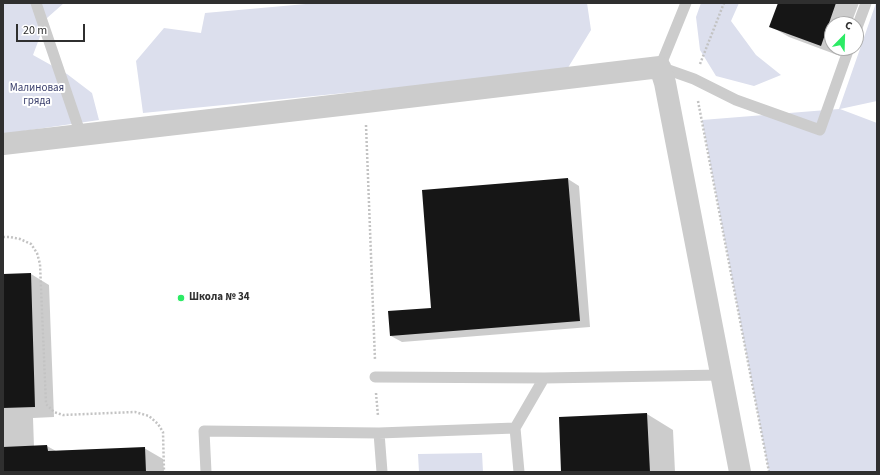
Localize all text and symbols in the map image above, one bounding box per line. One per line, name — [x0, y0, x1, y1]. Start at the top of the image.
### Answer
scale bar — [18, 16, 87, 42]
north arrow — [824, 16, 864, 56]
text: С — [843, 17, 854, 34]
text: 20 m — [23, 22, 47, 39]
park label: Малиновая гряда — [10, 82, 64, 108]
place label: Школа № 34 — [189, 291, 250, 305]
marker: Школа № 34 — [176, 293, 186, 303]

